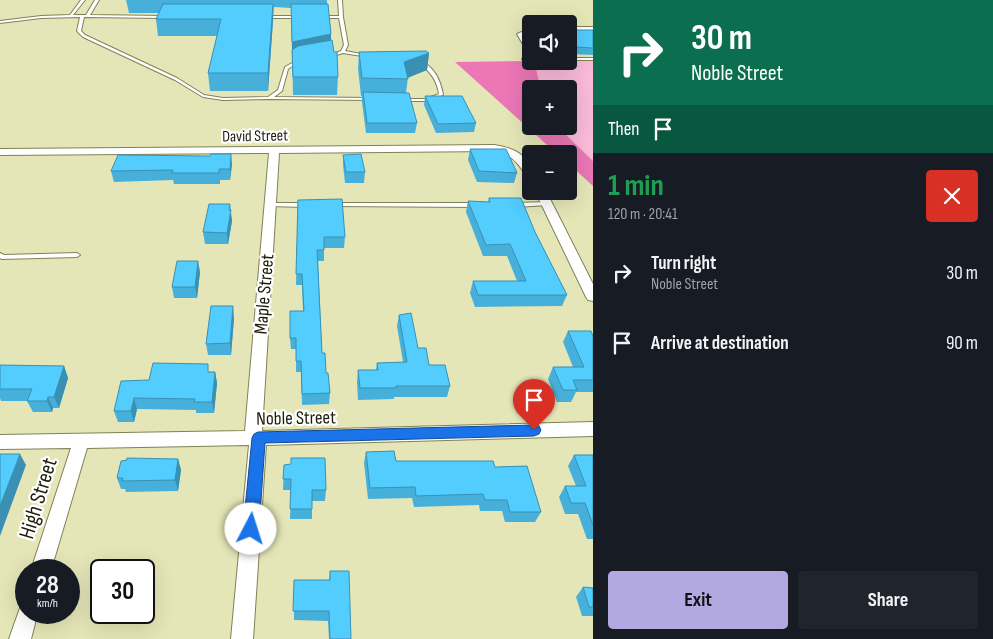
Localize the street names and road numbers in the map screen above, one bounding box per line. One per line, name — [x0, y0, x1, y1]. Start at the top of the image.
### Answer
street label: David Street — [222, 126, 288, 147]
street label: Maple Street — [250, 253, 279, 335]
street label: Noble Street — [256, 406, 336, 431]
street label: High Street — [13, 454, 64, 542]

